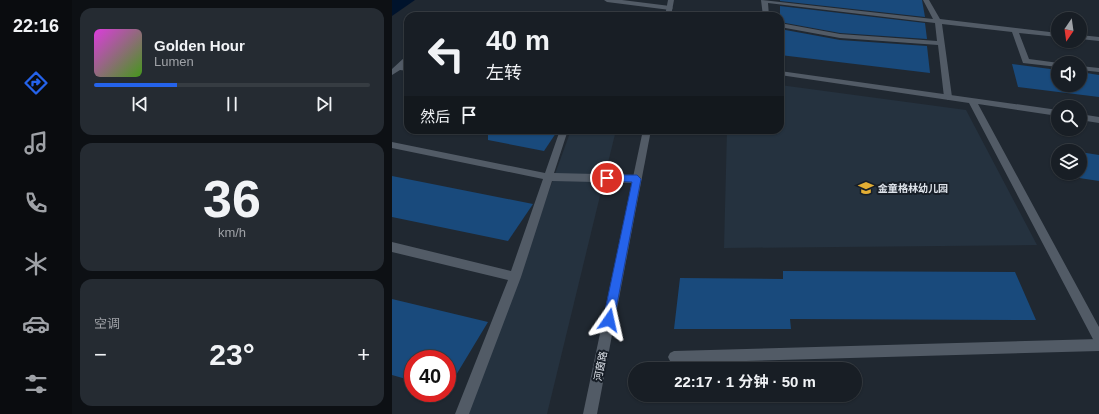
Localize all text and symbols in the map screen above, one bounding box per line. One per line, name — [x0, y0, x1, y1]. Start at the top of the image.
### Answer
north arrow — [1051, 12, 1087, 48]
map controls — [1051, 12, 1087, 180]
text: 22:16 — [13, 16, 59, 36]
text: 40 m — [486, 25, 550, 56]
icon: left — [420, 28, 472, 80]
text: Golden Hour — [154, 37, 245, 54]
text: Lumen — [154, 54, 194, 69]
button: sound — [1051, 56, 1087, 92]
text: 左转 — [486, 63, 522, 83]
icon: directions — [22, 69, 50, 97]
icon: previous — [129, 93, 151, 115]
icon: pause — [221, 93, 243, 115]
icon: next — [313, 93, 335, 115]
button: search — [1051, 100, 1087, 136]
icon: arrive — [458, 104, 480, 126]
text: 然后 — [420, 108, 450, 125]
icon: music — [22, 129, 50, 157]
button: layers — [1051, 144, 1087, 180]
pin — [590, 161, 624, 195]
icon: arrive — [596, 167, 618, 189]
text: 36 — [203, 170, 261, 228]
school or university icon: 金童格林幼儿园 — [857, 179, 875, 197]
place label: 金童格林幼儿园 — [877, 182, 948, 194]
icon: phone — [22, 189, 50, 217]
text: km/h — [218, 225, 246, 240]
icon: climate — [22, 250, 50, 278]
position arrow — [588, 299, 630, 341]
icon: car — [22, 310, 50, 338]
text: 空调 — [94, 316, 120, 331]
text: 23° — [209, 338, 255, 371]
text: − — [94, 342, 107, 367]
text: + — [357, 342, 370, 367]
speed limit sign: 40 — [404, 350, 456, 402]
street label: 河茵路 — [592, 350, 609, 382]
icon: filters — [22, 370, 50, 398]
text: 22:17 · 1 分钟 · 50 m — [674, 373, 816, 390]

